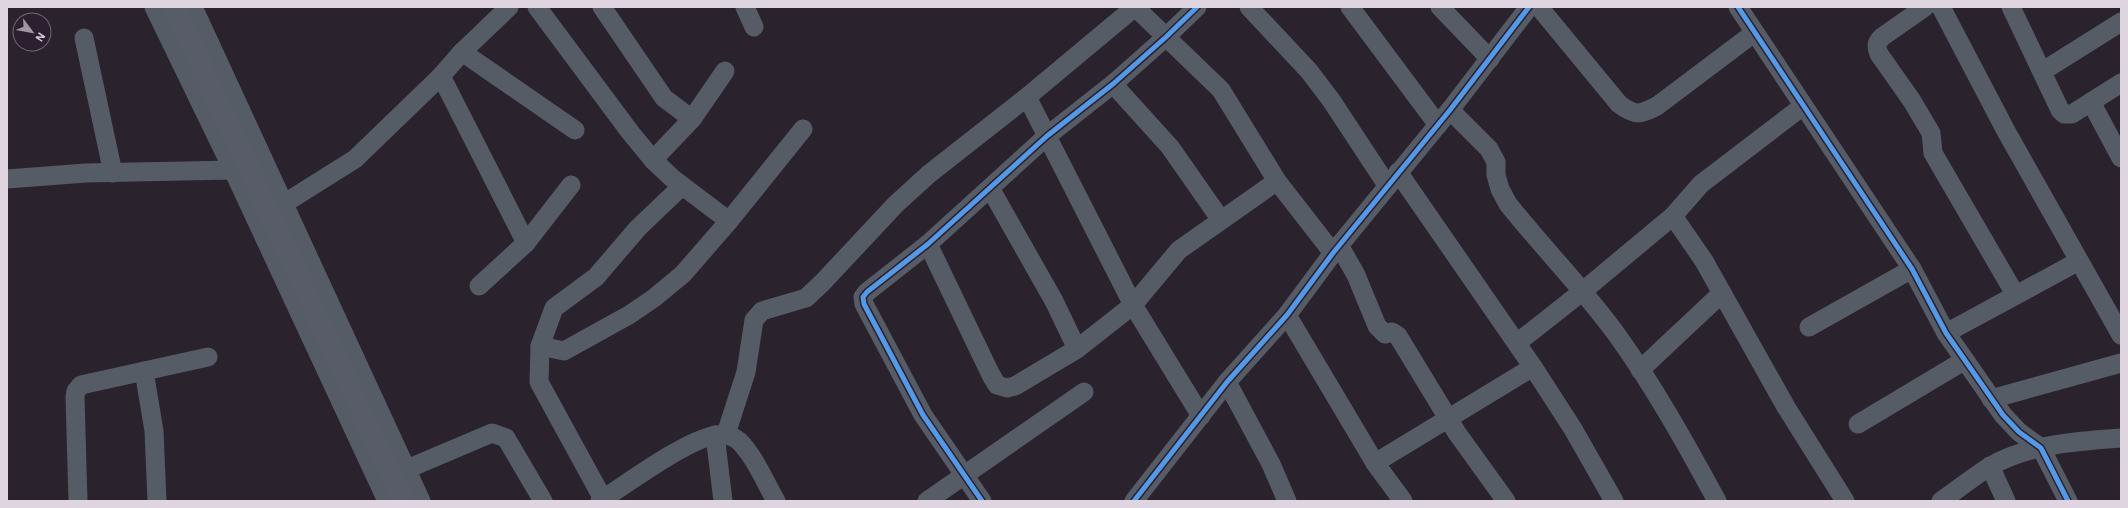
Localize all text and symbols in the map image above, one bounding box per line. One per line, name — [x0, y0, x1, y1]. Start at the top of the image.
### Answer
north arrow — [12, 12, 52, 52]
text: N — [33, 31, 48, 44]

